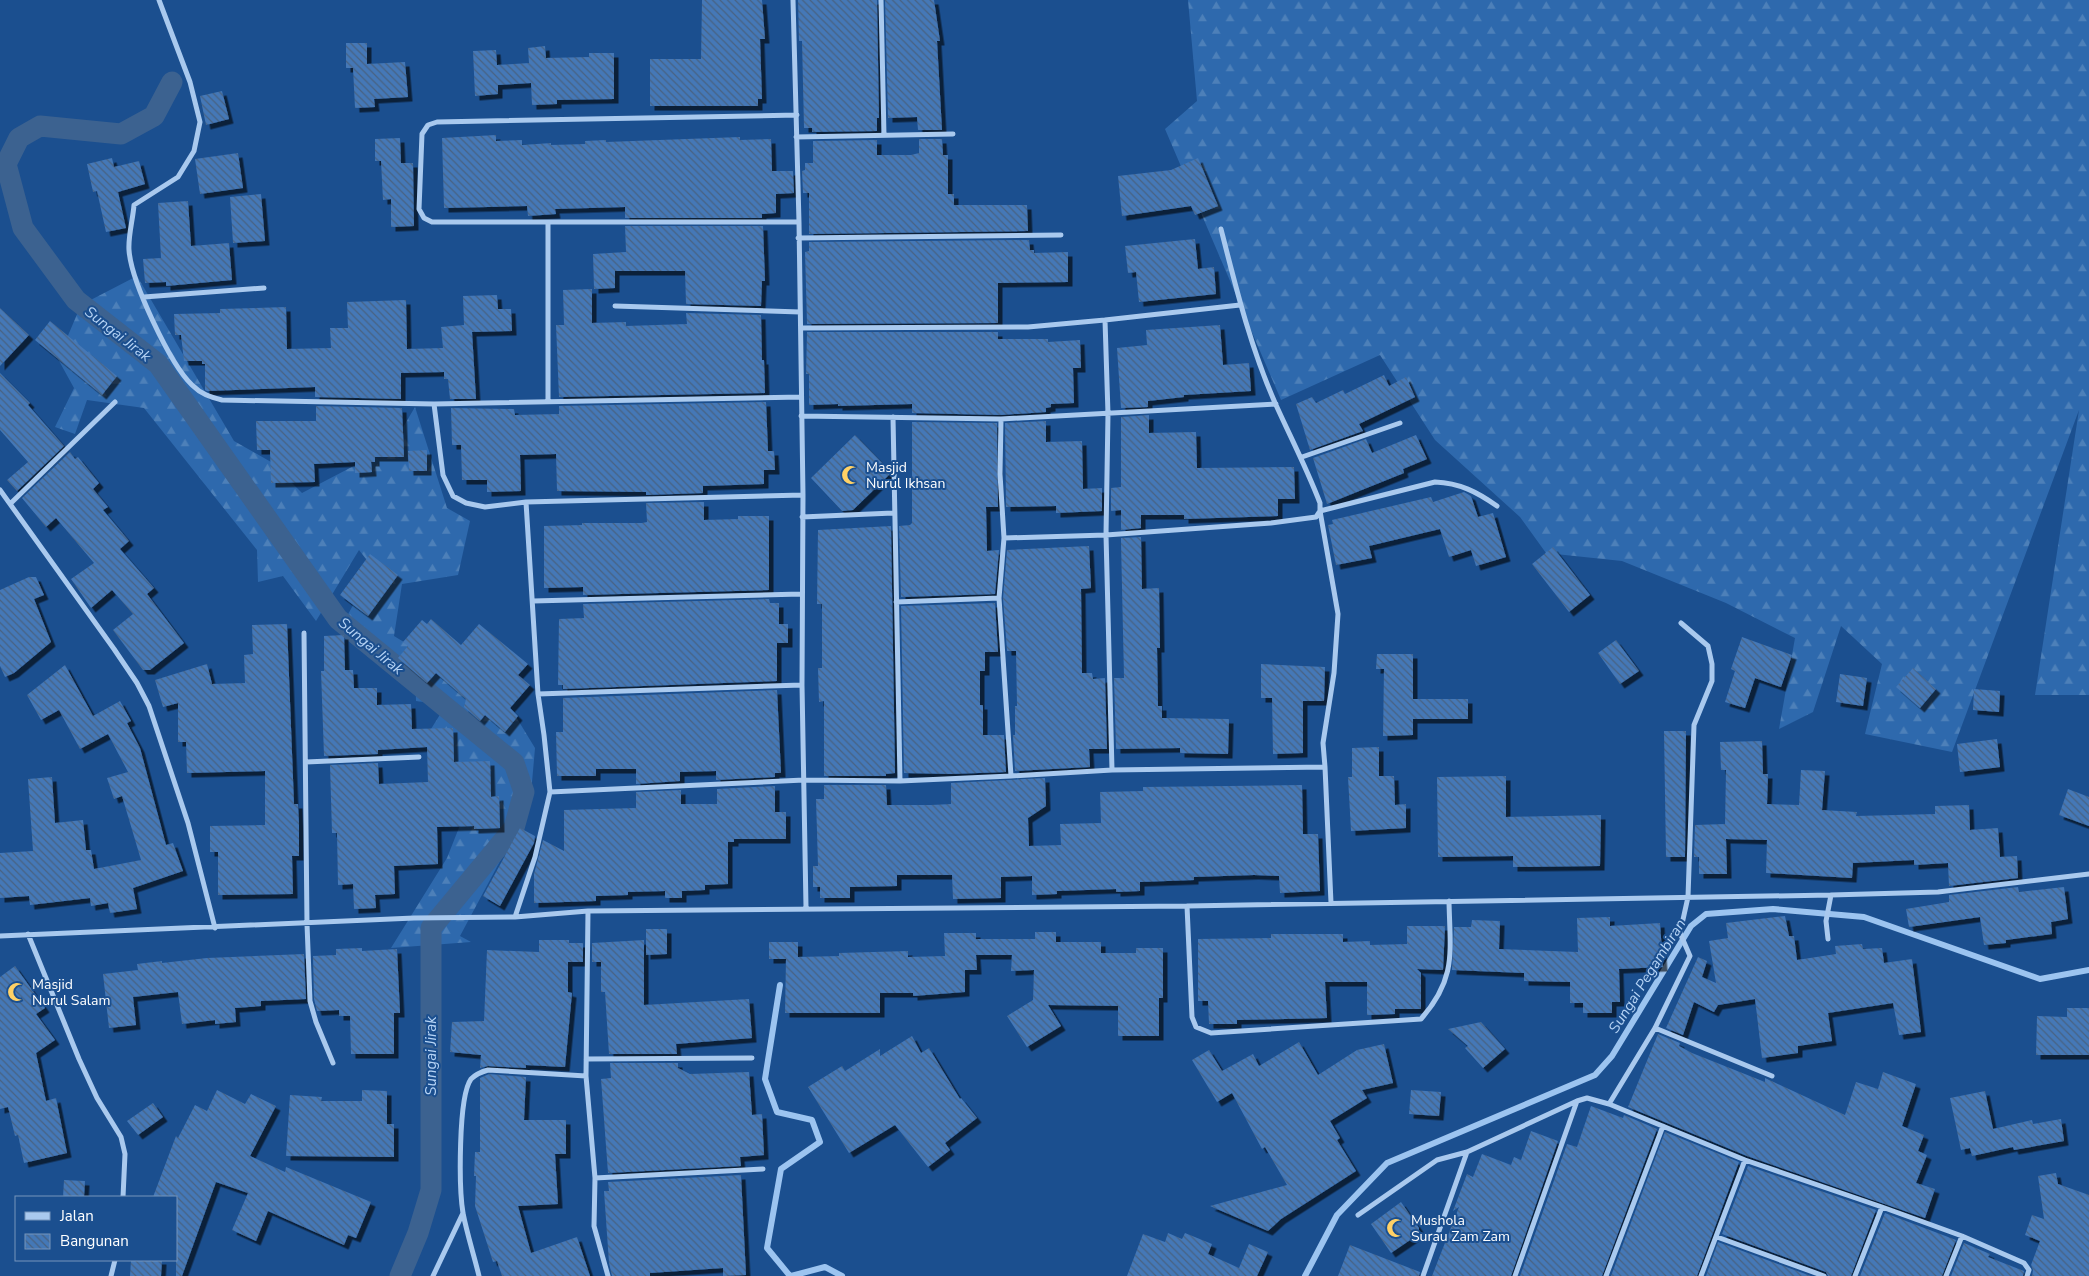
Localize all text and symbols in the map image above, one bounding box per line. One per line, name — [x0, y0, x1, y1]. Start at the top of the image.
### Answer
water label: Sungai Jirak — [81, 302, 156, 367]
place label: Masjid Nurul Ikhsan — [866, 458, 945, 493]
mosque icon: Masjid Nurul Ikhsan — [840, 464, 862, 486]
water label: Sungai Jirak — [334, 613, 408, 679]
water label: Sungai Pegambiran — [1604, 915, 1690, 1037]
place label: Masjid Nurul Salam — [32, 975, 110, 1010]
mosque icon: Masjid Nurul Salam — [6, 981, 28, 1003]
water label: Sungai Jirak — [421, 1016, 441, 1096]
legend — [15, 1196, 178, 1261]
text: Jalan — [59, 1206, 94, 1226]
place label: Mushola Surau Zam Zam — [1411, 1211, 1510, 1246]
mosque icon: Mushola Surau Zam Zam — [1385, 1217, 1407, 1239]
text: Bangunan — [60, 1231, 129, 1251]

